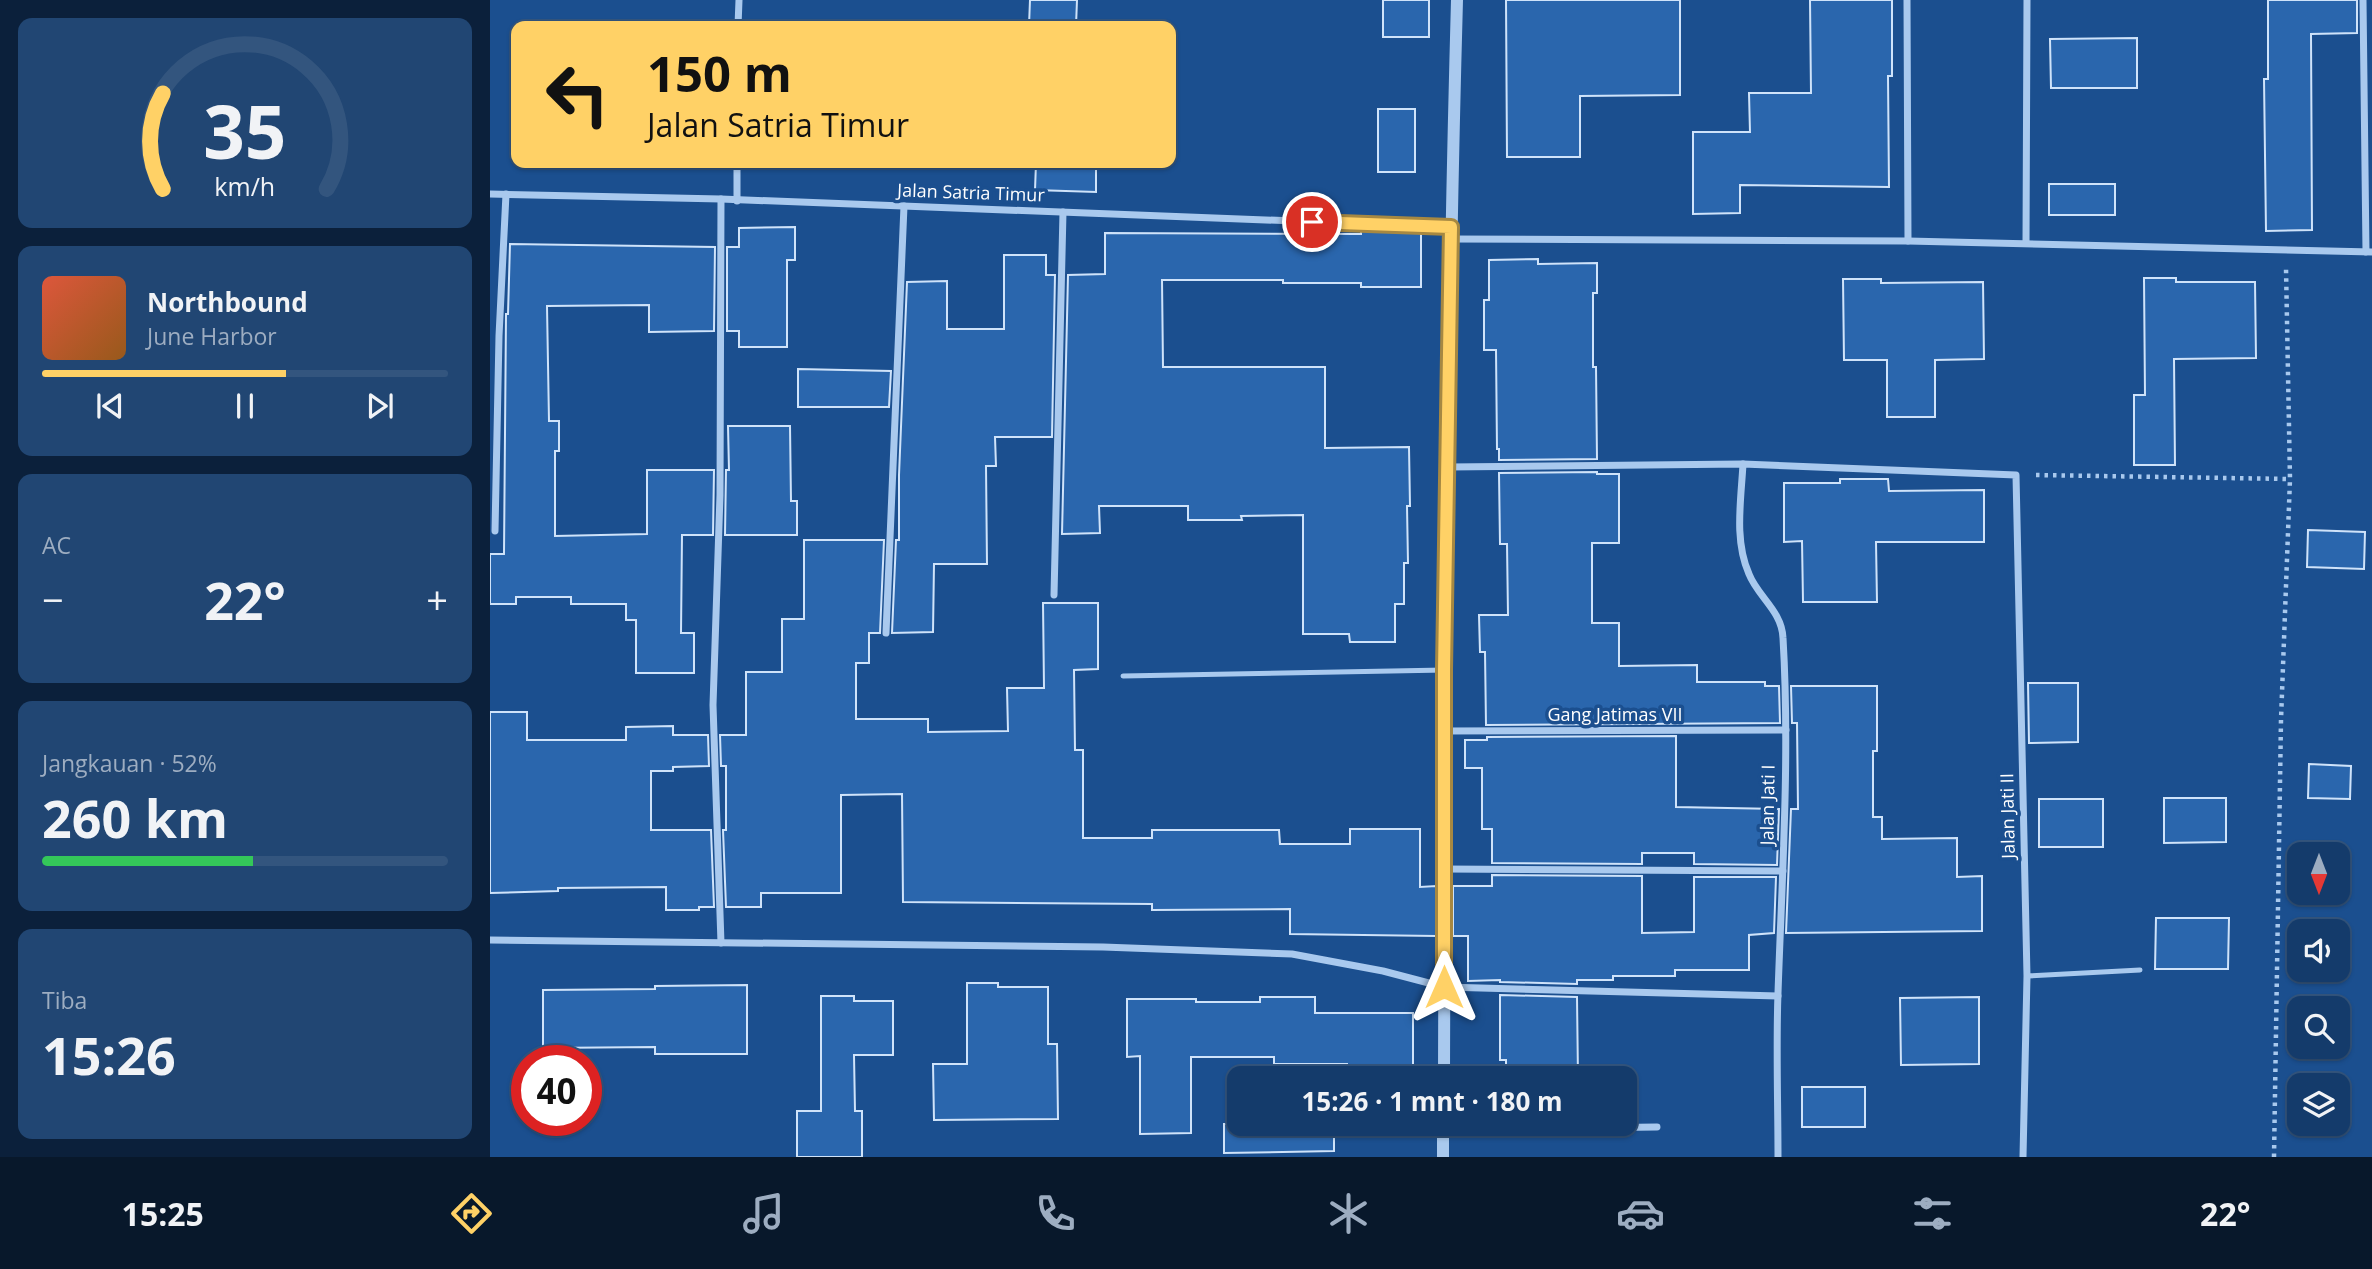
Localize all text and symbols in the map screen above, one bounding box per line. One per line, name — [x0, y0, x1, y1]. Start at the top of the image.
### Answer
text: 150 m — [647, 40, 792, 106]
icon: left — [532, 49, 623, 140]
text: 35 — [203, 81, 287, 180]
text: Jalan Satria Timur — [647, 103, 909, 146]
text: km/h — [215, 169, 275, 203]
street label: Jalan Satria Timur — [895, 177, 1046, 207]
pin — [1282, 192, 1342, 252]
icon: arrive — [1293, 203, 1331, 241]
text: Northbound — [147, 284, 308, 320]
text: June Harbor — [147, 320, 277, 352]
icon: previous — [91, 387, 129, 425]
icon: pause — [226, 387, 264, 425]
icon: next — [361, 387, 399, 425]
text: AC — [42, 529, 71, 561]
text: 22° — [204, 564, 286, 635]
text: − — [42, 573, 64, 625]
text: + — [426, 573, 448, 625]
street label: Gang Jatimas VII — [1547, 702, 1683, 726]
text: Jangkauan · 52% — [42, 747, 217, 779]
street label: Jalan Jati I — [1754, 764, 1780, 847]
street label: Jalan Jati II — [1994, 773, 2020, 861]
text: 260 km — [42, 782, 228, 853]
north arrow — [2287, 842, 2350, 905]
map controls — [2287, 842, 2350, 1136]
button: sound — [2287, 919, 2350, 982]
position arrow — [1407, 950, 1481, 1024]
text: Tiba — [42, 984, 87, 1016]
button: search — [2287, 996, 2350, 1059]
text: 15:26 — [42, 1019, 176, 1090]
speed limit sign: 40 — [511, 1045, 602, 1136]
button: layers — [2287, 1073, 2350, 1136]
text: 15:26 · 1 mnt · 180 m — [1301, 1083, 1563, 1119]
icon: directions — [447, 1189, 496, 1238]
icon: music — [739, 1189, 788, 1238]
icon: phone — [1031, 1189, 1080, 1238]
icon: climate — [1324, 1189, 1373, 1238]
icon: car — [1616, 1189, 1665, 1238]
icon: filters — [1908, 1189, 1957, 1238]
text: 15:25 — [122, 1192, 204, 1235]
text: 22° — [2200, 1192, 2250, 1235]

